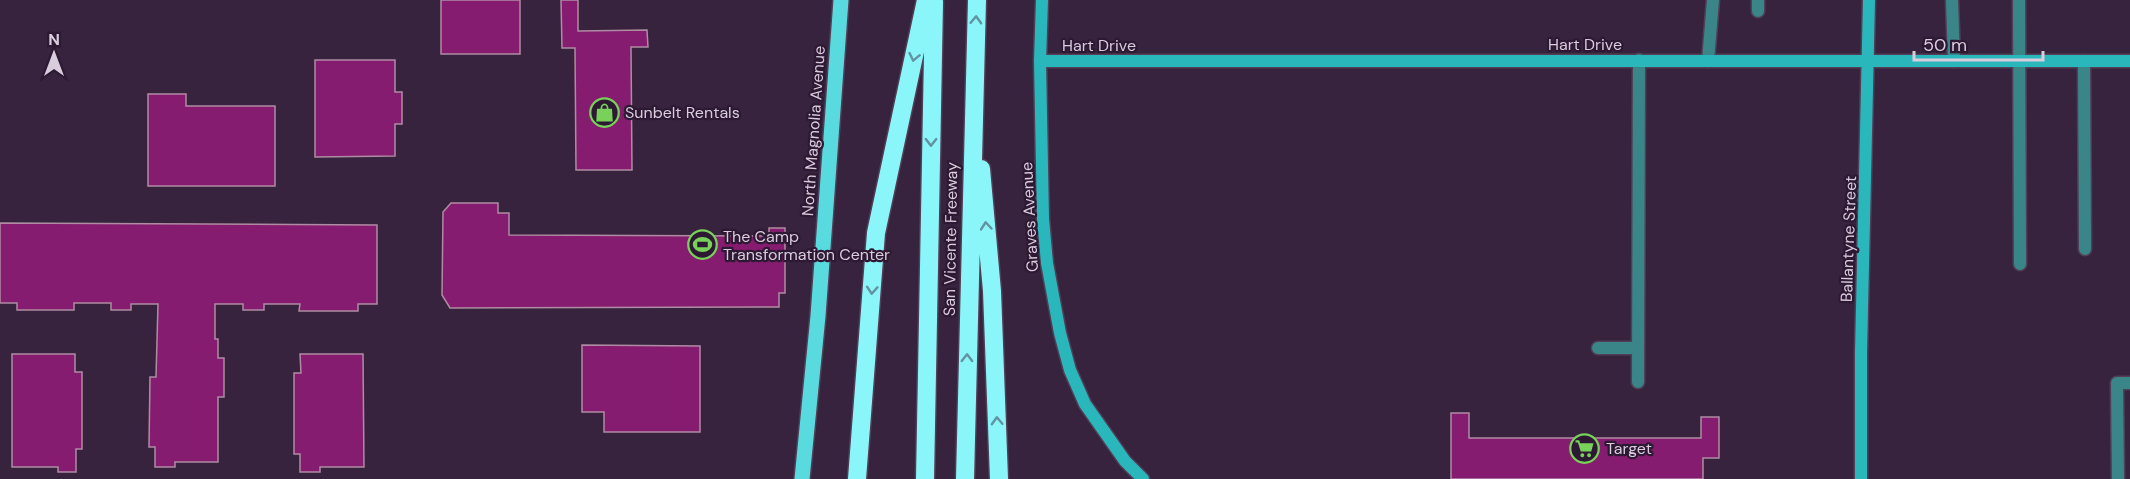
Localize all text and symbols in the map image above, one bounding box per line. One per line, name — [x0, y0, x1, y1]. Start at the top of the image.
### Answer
one-way arrow — [969, 15, 982, 24]
north arrow — [24, 24, 84, 84]
scale bar — [1914, 24, 2043, 62]
text: N — [48, 29, 60, 50]
text: 50 m — [1923, 33, 1967, 57]
street label: Hart Drive — [1548, 34, 1622, 55]
street label: Hart Drive — [1062, 35, 1136, 56]
street label: North Magnolia Avenue — [797, 45, 830, 217]
one-way arrow — [908, 52, 921, 62]
shop icon: Sunbelt Rentals — [588, 96, 620, 128]
place label: Sunbelt Rentals — [625, 102, 740, 123]
one-way arrow — [925, 138, 938, 147]
street label: Graves Avenue — [1016, 161, 1043, 273]
street label: San Vicente Freeway — [939, 162, 962, 316]
street label: Ballantyne Street — [1836, 175, 1861, 303]
one-way arrow — [980, 221, 993, 230]
place label: The Camp Transformation Center — [723, 226, 890, 265]
sports icon: The Camp Transformation Center — [686, 229, 718, 261]
one-way arrow — [866, 285, 879, 295]
one-way arrow — [961, 353, 974, 362]
one-way arrow — [990, 416, 1003, 425]
supermarket icon: Target — [1569, 432, 1601, 464]
place label: Target — [1606, 438, 1652, 459]

